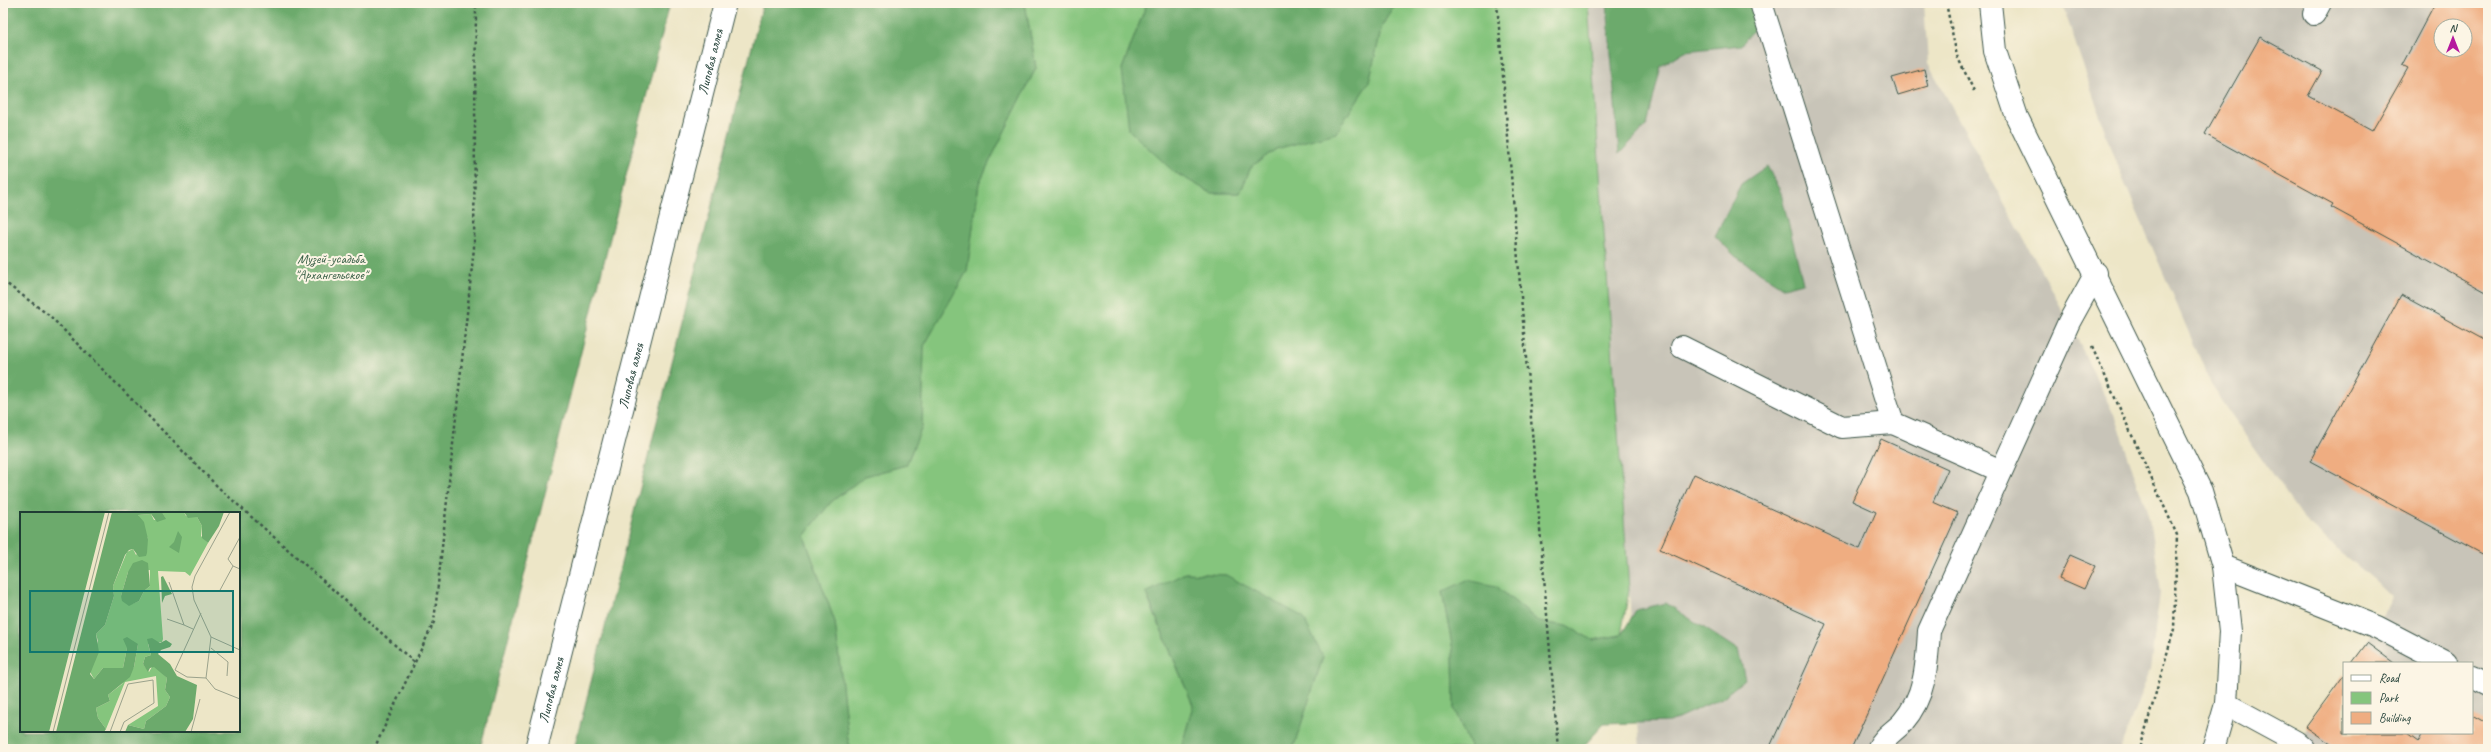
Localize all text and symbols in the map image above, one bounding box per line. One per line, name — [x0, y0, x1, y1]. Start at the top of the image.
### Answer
north arrow — [2433, 18, 2473, 58]
text: N — [2450, 21, 2459, 35]
street label: Липовая аллея — [694, 26, 727, 96]
park label: Музей-усадьба "Архангельское" — [295, 250, 370, 283]
street label: Липовая аллея — [615, 340, 648, 411]
inset map — [20, 512, 240, 732]
street label: Липовая аллея — [535, 654, 568, 725]
legend — [2343, 662, 2473, 734]
text: Road — [2379, 670, 2401, 686]
text: Park — [2379, 690, 2400, 706]
text: Building — [2379, 710, 2411, 726]

